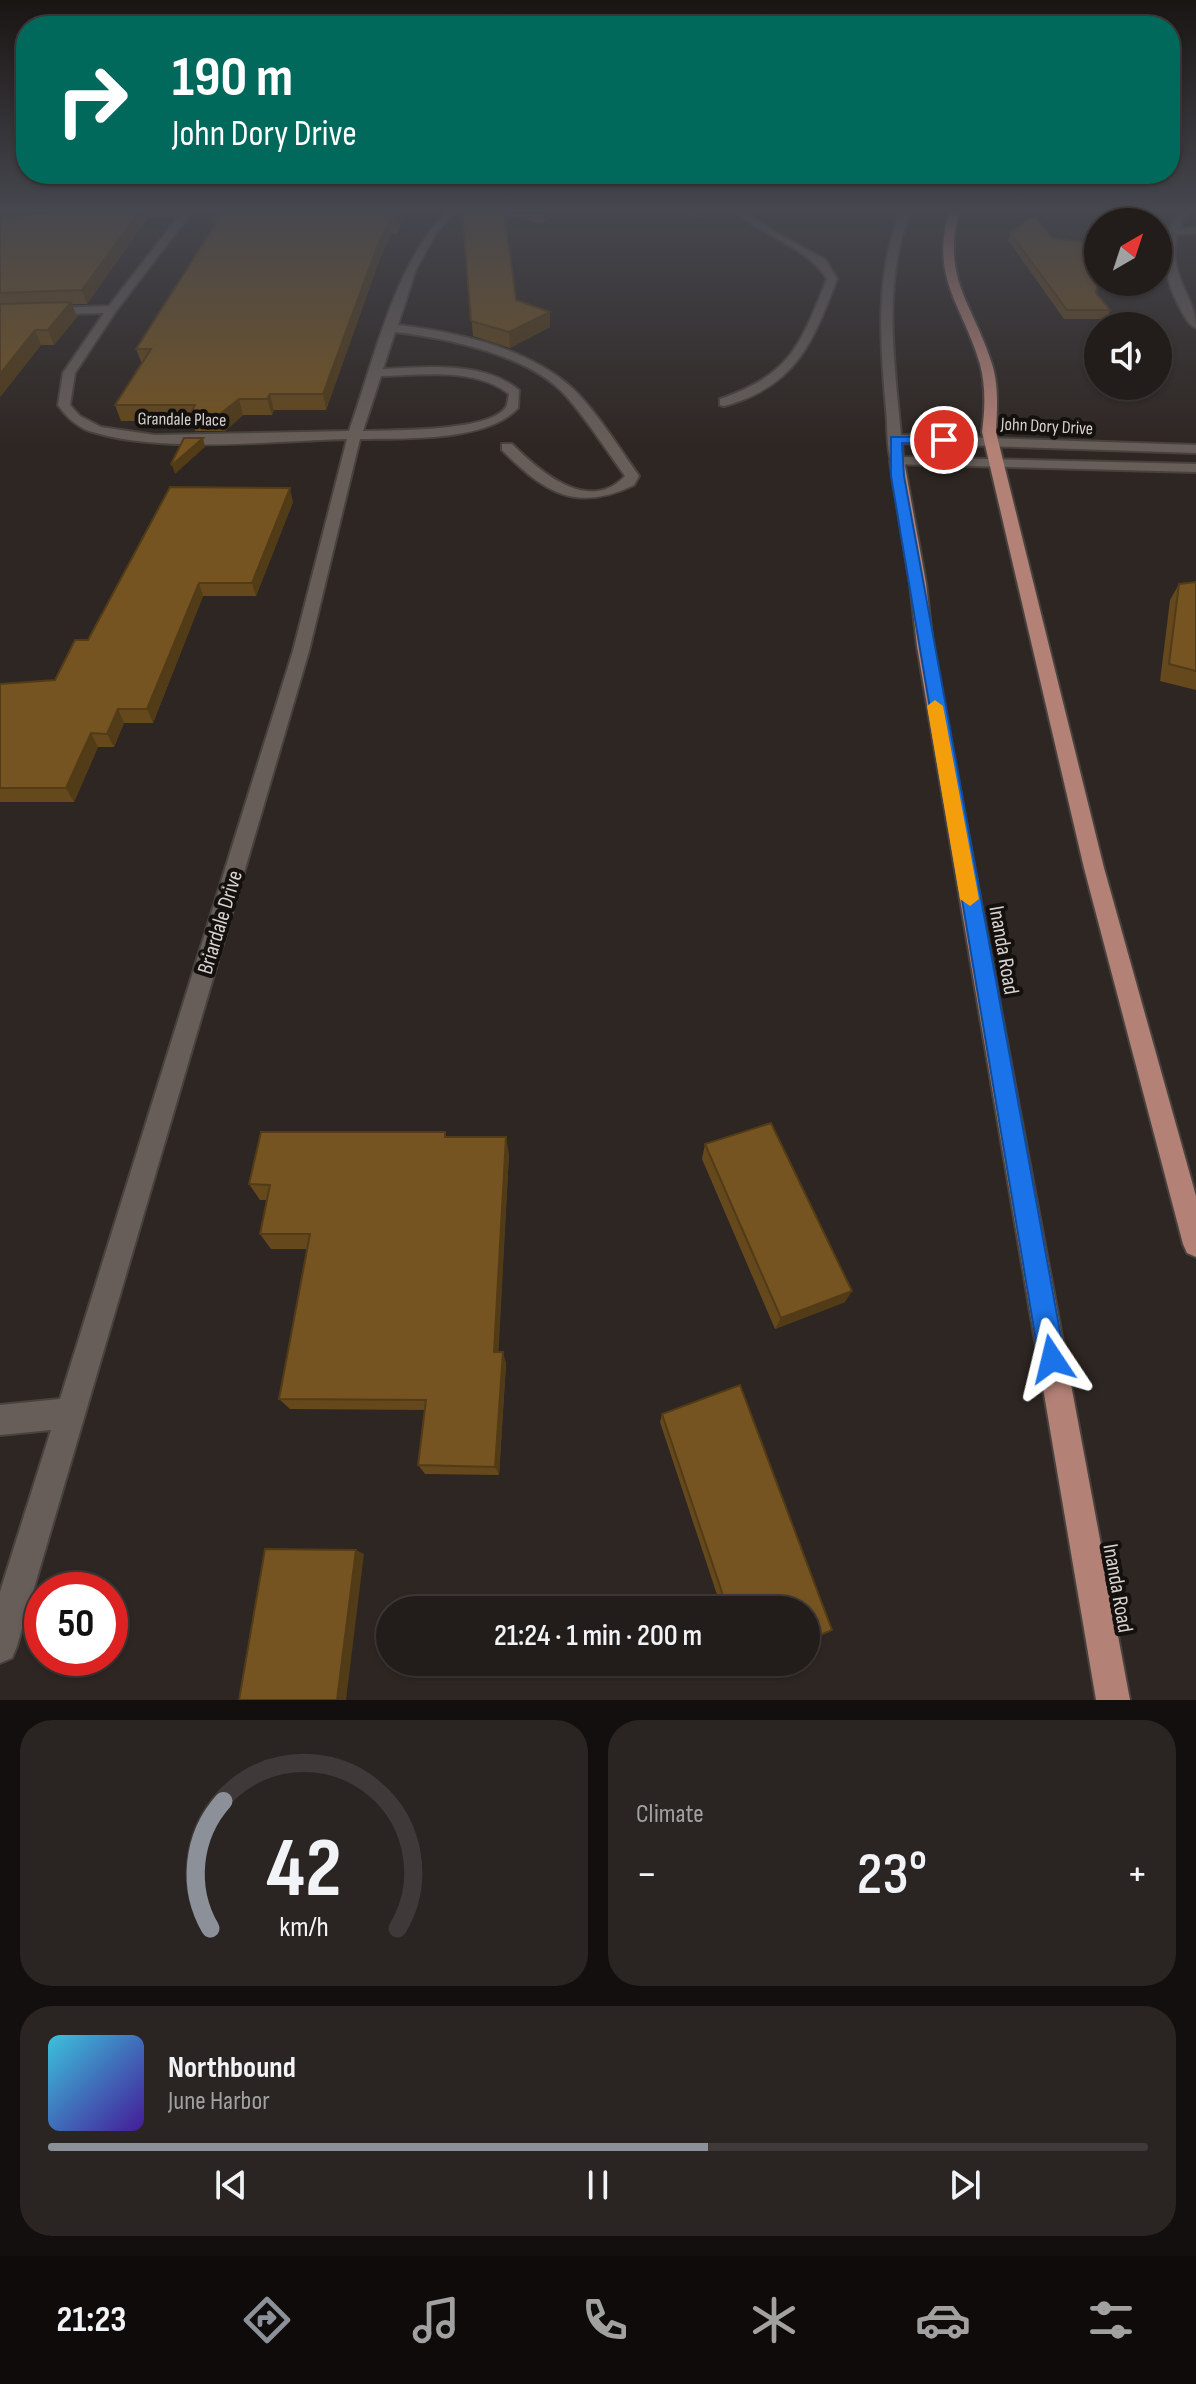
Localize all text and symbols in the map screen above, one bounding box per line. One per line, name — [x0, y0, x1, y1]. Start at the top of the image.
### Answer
text: 190 m — [172, 45, 293, 112]
icon: right — [40, 48, 144, 152]
text: John Dory Drive — [172, 113, 357, 156]
north arrow — [1084, 208, 1172, 296]
map controls — [1084, 208, 1172, 400]
button: sound — [1084, 312, 1172, 400]
pin — [910, 406, 978, 474]
street label: Grandale Place — [137, 408, 226, 431]
street label: John Dory Drive — [999, 414, 1094, 439]
icon: arrive — [922, 418, 966, 462]
street label: Briardale Drive — [192, 867, 249, 978]
street label: Inanda Road — [982, 904, 1025, 997]
position arrow — [1010, 1317, 1094, 1401]
street label: Inanda Road — [1096, 1542, 1139, 1635]
speed limit sign: 50 — [24, 1572, 128, 1676]
text: 21:24 · 1 min · 200 m — [494, 1618, 702, 1654]
text: Climate — [636, 1799, 704, 1830]
text: 42 — [266, 1820, 342, 1920]
text: 23° — [857, 1839, 927, 1911]
text: − — [636, 1848, 658, 1901]
text: + — [1126, 1848, 1148, 1901]
text: km/h — [279, 1910, 329, 1945]
text: Northbound — [168, 2050, 296, 2086]
text: June Harbor — [168, 2086, 270, 2117]
icon: previous — [209, 2163, 253, 2207]
icon: pause — [576, 2163, 620, 2207]
icon: next — [943, 2163, 987, 2207]
icon: directions — [239, 2292, 295, 2348]
icon: music — [408, 2292, 464, 2348]
icon: phone — [577, 2292, 633, 2348]
icon: climate — [746, 2292, 802, 2348]
icon: car — [915, 2292, 971, 2348]
icon: filters — [1083, 2292, 1139, 2348]
text: 21:23 — [56, 2299, 126, 2342]

